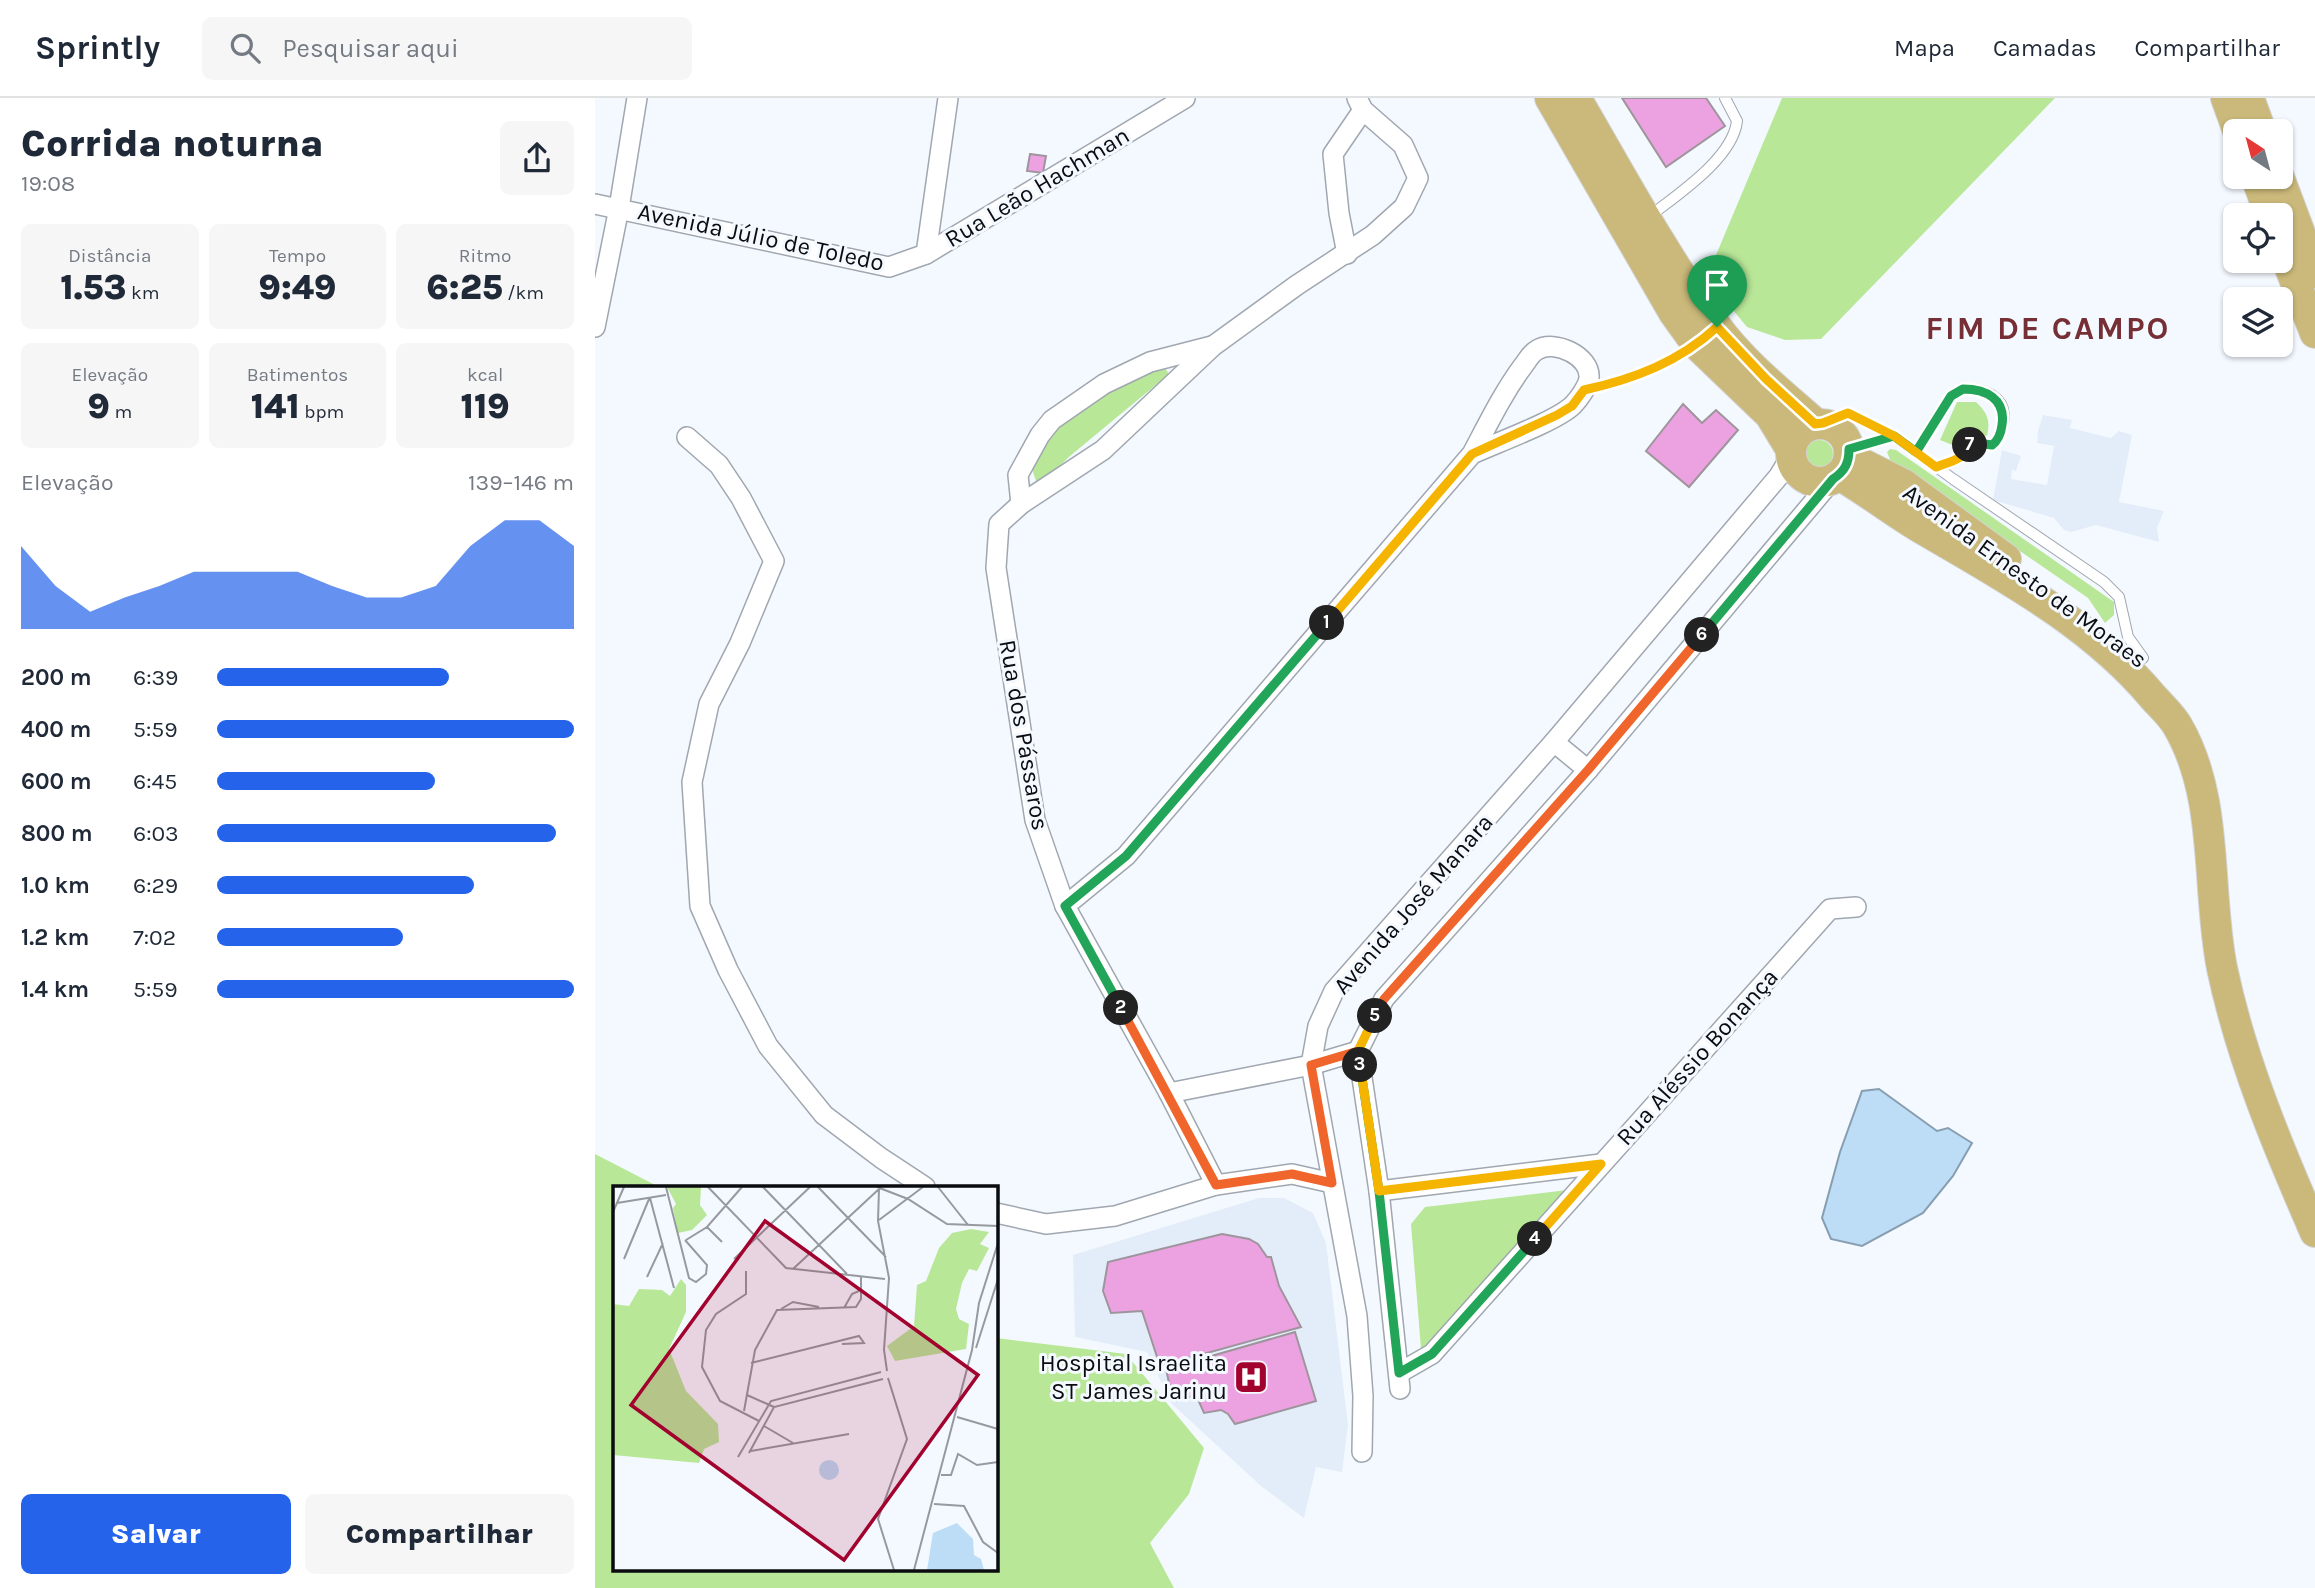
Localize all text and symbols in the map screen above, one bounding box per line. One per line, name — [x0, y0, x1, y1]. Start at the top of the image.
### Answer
search box — [202, 17, 692, 80]
text: Sprintly — [35, 29, 160, 67]
icon: search — [226, 29, 264, 67]
text: Pesquisar aqui — [282, 33, 459, 64]
text: Mapa — [1894, 34, 1955, 62]
text: Camadas — [1993, 34, 2097, 62]
text: Compartilhar — [2135, 34, 2280, 62]
north arrow — [2223, 119, 2293, 189]
map controls — [2223, 119, 2293, 357]
text: Corrida noturna — [21, 121, 324, 166]
button: share — [500, 121, 574, 195]
street label: Rua Leão Hachman — [940, 121, 1134, 253]
text: 19:08 — [21, 170, 75, 197]
street label: Avenida Júlio de Toledo — [635, 197, 887, 277]
button: locate — [2223, 203, 2293, 273]
text: Distância — [68, 245, 151, 267]
text: Tempo — [269, 245, 326, 267]
text: Ritmo — [459, 245, 511, 267]
pin — [1687, 255, 1747, 327]
icon: arrive — [1698, 266, 1736, 304]
text: 1.53 — [60, 267, 126, 308]
text: 9:49 — [259, 267, 336, 308]
text: 6:25 — [426, 267, 503, 308]
text: km — [126, 282, 159, 304]
text: /km — [503, 282, 544, 304]
button: layers — [2223, 287, 2293, 357]
district label: FIM DE CAMPO — [1926, 310, 2170, 347]
text: Elevação — [72, 364, 148, 386]
text: Batimentos — [247, 364, 348, 386]
text: kcal — [467, 364, 503, 386]
text: 9 — [87, 386, 110, 427]
text: 141 — [251, 386, 300, 427]
text: 119 — [460, 386, 510, 427]
text: m — [110, 401, 132, 423]
text: bpm — [300, 401, 344, 423]
pin: 7 — [1953, 428, 1987, 462]
text: 7 — [1965, 433, 1974, 455]
text: Elevação — [21, 469, 114, 496]
text: 139–146 m — [468, 469, 574, 496]
street label: Avenida Ernesto de Moraes — [1898, 478, 2152, 674]
pin: 1 — [1309, 606, 1345, 640]
text: 1 — [1323, 611, 1330, 633]
pin: 6 — [1685, 618, 1719, 652]
text: 6 — [1696, 623, 1707, 645]
street label: Rua dos Pássaros — [993, 637, 1055, 833]
text: 200 m — [21, 664, 92, 691]
text: 6:39 — [133, 664, 178, 691]
text: 400 m — [21, 716, 91, 743]
text: 5:59 — [133, 716, 178, 743]
text: 600 m — [21, 768, 92, 795]
text: 6:45 — [133, 768, 177, 795]
street label: Avenida José Manara — [1327, 808, 1499, 1000]
text: 800 m — [21, 820, 93, 847]
text: 6:03 — [133, 820, 179, 847]
text: 1.0 km — [21, 872, 90, 899]
text: 6:29 — [133, 872, 178, 899]
text: 1.2 km — [21, 924, 89, 951]
text: 7:02 — [133, 924, 176, 951]
street label: Rua Aléssio Bonança — [1610, 963, 1784, 1151]
text: 1.4 km — [21, 976, 89, 1003]
text: 5:59 — [133, 976, 178, 1003]
pin: 2 — [1103, 990, 1139, 1026]
text: 2 — [1115, 996, 1126, 1018]
pin: 5 — [1357, 998, 1393, 1034]
text: 5 — [1369, 1004, 1380, 1026]
pin: 3 — [1343, 1048, 1377, 1082]
text: 3 — [1354, 1053, 1365, 1075]
inset map — [613, 1186, 997, 1570]
pin: 4 — [1517, 1222, 1553, 1256]
text: 4 — [1529, 1227, 1540, 1249]
place label: Hospital Israelita ST James Jarinu — [1040, 1349, 1227, 1405]
hospital icon: Hospital Israelita ST James Jarinu — [1232, 1358, 1270, 1396]
button: Salvar — [21, 1494, 291, 1574]
button: Compartilhar — [305, 1494, 574, 1574]

